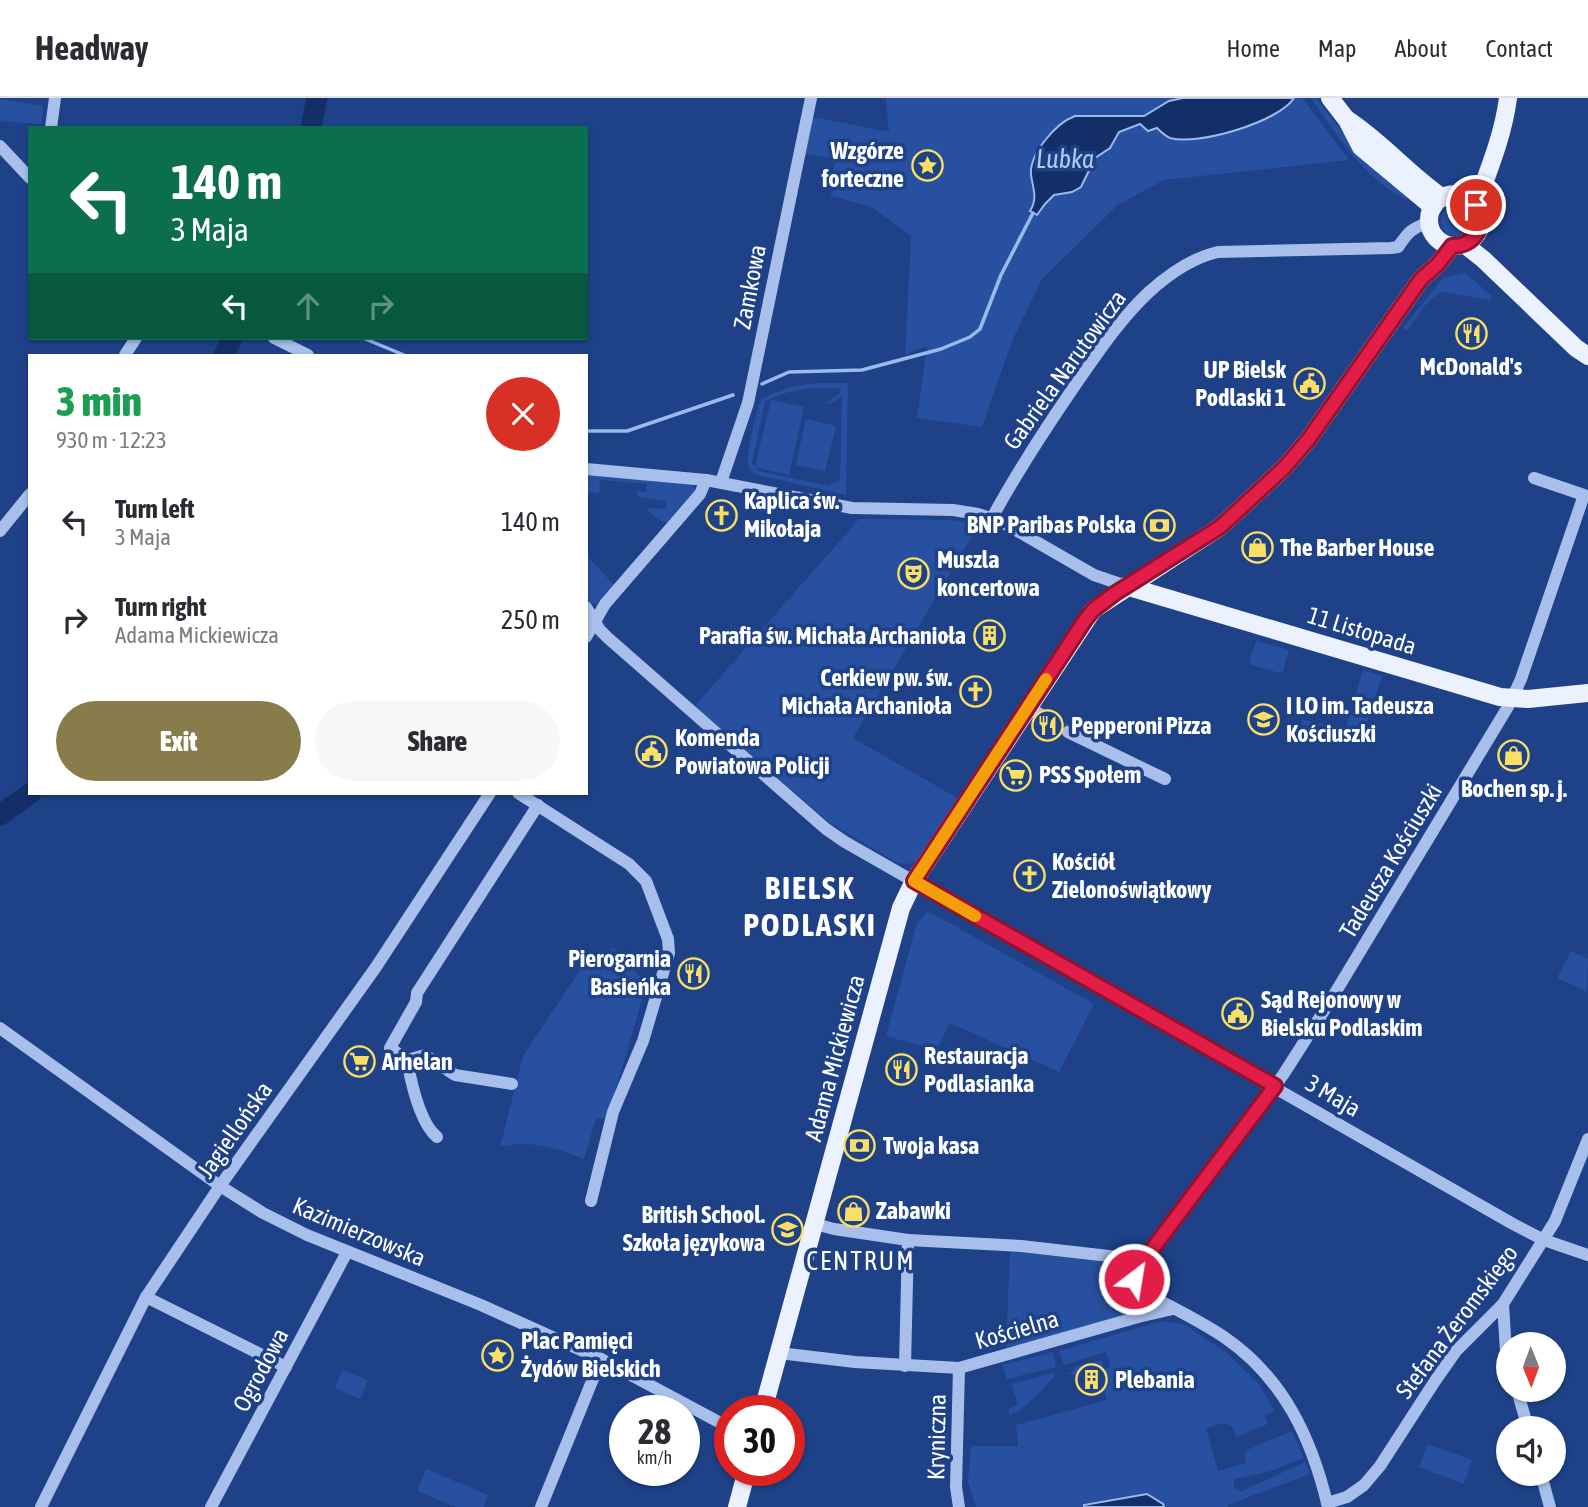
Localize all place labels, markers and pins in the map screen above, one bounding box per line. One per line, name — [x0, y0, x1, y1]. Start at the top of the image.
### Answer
place label: Wzgórze forteczne — [821, 137, 904, 192]
place icon: Wzgórze forteczne — [910, 148, 944, 182]
pin — [1446, 175, 1506, 235]
restaurant icon: McDonald's — [1454, 316, 1488, 350]
place label: McDonald's — [1420, 353, 1523, 380]
place label: UP Bielsk Podlaski 1 — [1195, 356, 1286, 411]
public building icon: UP Bielsk Podlaski 1 — [1292, 367, 1326, 401]
place label: Kaplica św. Mikołaja — [744, 487, 839, 542]
church icon: Kaplica św. Mikołaja — [704, 498, 738, 532]
bank icon: BNP Paribas Polska — [1142, 508, 1176, 542]
place label: BNP Paribas Polska — [967, 511, 1136, 538]
shop icon: The Barber House — [1240, 531, 1274, 565]
place label: The Barber House — [1280, 534, 1434, 561]
place label: Muszla koncertowa — [937, 546, 1040, 601]
theatre icon: Muszla koncertowa — [897, 557, 931, 591]
building icon: Parafia św. Michała Archanioła — [972, 619, 1006, 653]
place label: Parafia św. Michała Archanioła — [699, 622, 966, 649]
place label: Cerkiew pw. św. Michała Archanioła — [781, 664, 952, 719]
church icon: Cerkiew pw. św. Michała Archanioła — [958, 675, 992, 709]
place label: I LO im. Tadeusza Kościuszki — [1286, 692, 1434, 747]
school or university icon: I LO im. Tadeusza Kościuszki — [1246, 703, 1280, 737]
restaurant icon: Pepperoni Pizza — [1031, 709, 1065, 743]
place label: Pepperoni Pizza — [1071, 712, 1211, 739]
place label: Komenda Powiatowa Policji — [675, 724, 829, 779]
public building icon: Komenda Powiatowa Policji — [635, 735, 669, 769]
shop icon: Bochen sp. j. — [1497, 738, 1531, 772]
supermarket icon: PSS Społem — [999, 758, 1033, 792]
place label: PSS Społem — [1039, 761, 1141, 788]
place label: Bochen sp. j. — [1461, 775, 1567, 802]
place label: Kościół Zielonoświątkowy — [1052, 848, 1211, 903]
church icon: Kościół Zielonoświątkowy — [1012, 859, 1046, 893]
place label: Pierogarnia Basieńka — [568, 945, 671, 1000]
restaurant icon: Pierogarnia Basieńka — [677, 956, 711, 990]
place label: Sąd Rejonowy w Bielsku Podlaskim — [1261, 986, 1422, 1041]
public building icon: Sąd Rejonowy w Bielsku Podlaskim — [1221, 997, 1255, 1031]
place label: Restauracja Podlasianka — [924, 1042, 1034, 1097]
supermarket icon: Arhelan — [342, 1045, 376, 1079]
place label: Arhelan — [381, 1048, 453, 1075]
restaurant icon: Restauracja Podlasianka — [884, 1053, 918, 1087]
bank icon: Twoja kasa — [843, 1129, 877, 1163]
place label: Twoja kasa — [883, 1132, 979, 1159]
shop icon: Zabawki — [836, 1194, 870, 1228]
place label: Zabawki — [876, 1197, 951, 1224]
place label: British School. Szkoła językowa — [623, 1201, 765, 1256]
school or university icon: British School. Szkoła językowa — [771, 1212, 805, 1246]
place label: Plac Pamięci Żydów Bielskich — [521, 1327, 661, 1382]
place icon: Plac Pamięci Żydów Bielskich — [481, 1338, 515, 1372]
building icon: Plebania — [1075, 1363, 1109, 1397]
place label: Plebania — [1115, 1366, 1195, 1393]

